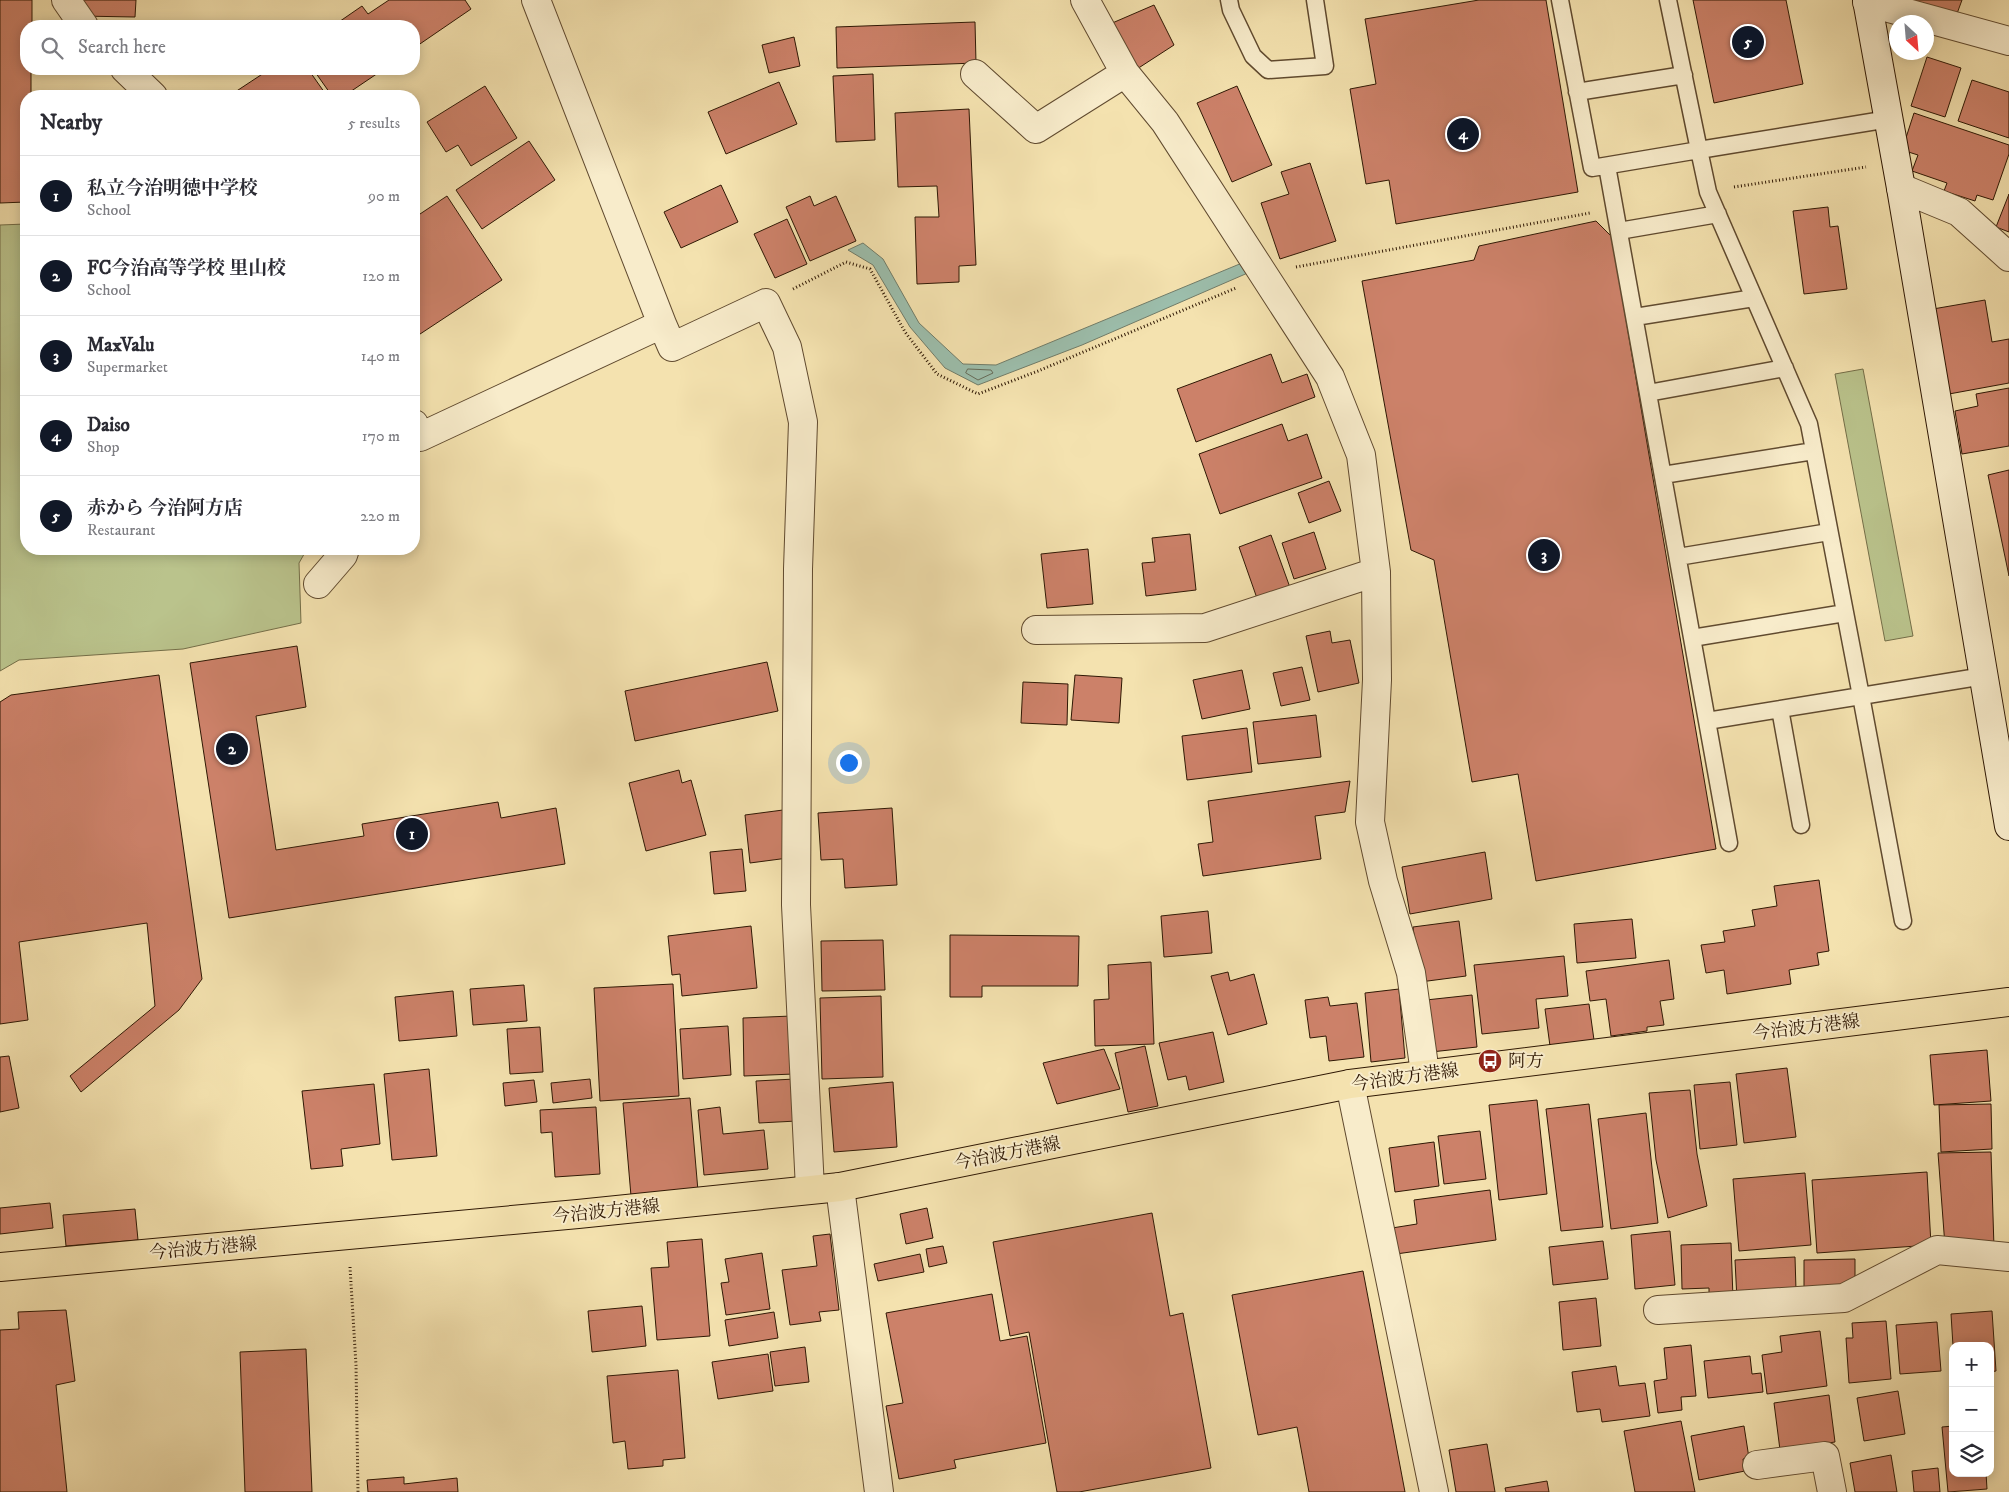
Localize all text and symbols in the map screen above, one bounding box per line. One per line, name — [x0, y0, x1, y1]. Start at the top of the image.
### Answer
north arrow — [1889, 15, 1934, 60]
search box — [20, 20, 420, 75]
pin: 5 — [1732, 23, 1764, 61]
icon: search — [38, 34, 66, 62]
text: Search here — [78, 36, 166, 59]
text: Nearby — [40, 110, 102, 136]
text: 5 results — [348, 113, 400, 133]
pin: 4 — [1447, 115, 1479, 153]
text: 私立今治明徳中学校 — [87, 177, 258, 200]
text: 1 — [53, 186, 59, 206]
text: 90 m — [368, 186, 400, 206]
text: School — [87, 200, 131, 220]
text: FC今治高等学校 里山校 — [87, 257, 286, 280]
text: 2 — [52, 266, 60, 286]
text: 120 m — [362, 266, 400, 286]
text: School — [87, 280, 131, 300]
text: MaxValu — [87, 334, 154, 357]
text: 3 — [53, 346, 59, 366]
text: 140 m — [361, 346, 400, 366]
text: Supermarket — [87, 357, 168, 377]
text: Daiso — [87, 414, 130, 437]
text: 4 — [51, 426, 61, 446]
text: 170 m — [362, 426, 400, 446]
text: Shop — [87, 437, 120, 457]
text: 赤から 今治阿方店 — [87, 497, 243, 520]
text: 5 — [52, 506, 60, 526]
text: 220 m — [360, 506, 400, 526]
text: Restaurant — [87, 520, 155, 540]
pin: 3 — [1528, 536, 1560, 574]
pin: 2 — [216, 730, 248, 768]
your location — [836, 750, 862, 776]
pin: 1 — [396, 815, 428, 853]
street label: 今治波方港線 — [1751, 1010, 1861, 1045]
bus stop icon: 阿方 — [1477, 1048, 1503, 1074]
place label: 阿方 — [1508, 1051, 1544, 1073]
street label: 今治波方港線 — [1350, 1060, 1460, 1096]
street label: 今治波方港線 — [952, 1133, 1062, 1175]
street label: 今治波方港線 — [551, 1195, 661, 1229]
street label: 今治波方港線 — [148, 1233, 258, 1265]
map controls — [1949, 1342, 1994, 1477]
button: + — [1949, 1342, 1994, 1387]
button: − — [1949, 1387, 1994, 1432]
button: layers — [1949, 1432, 1994, 1477]

